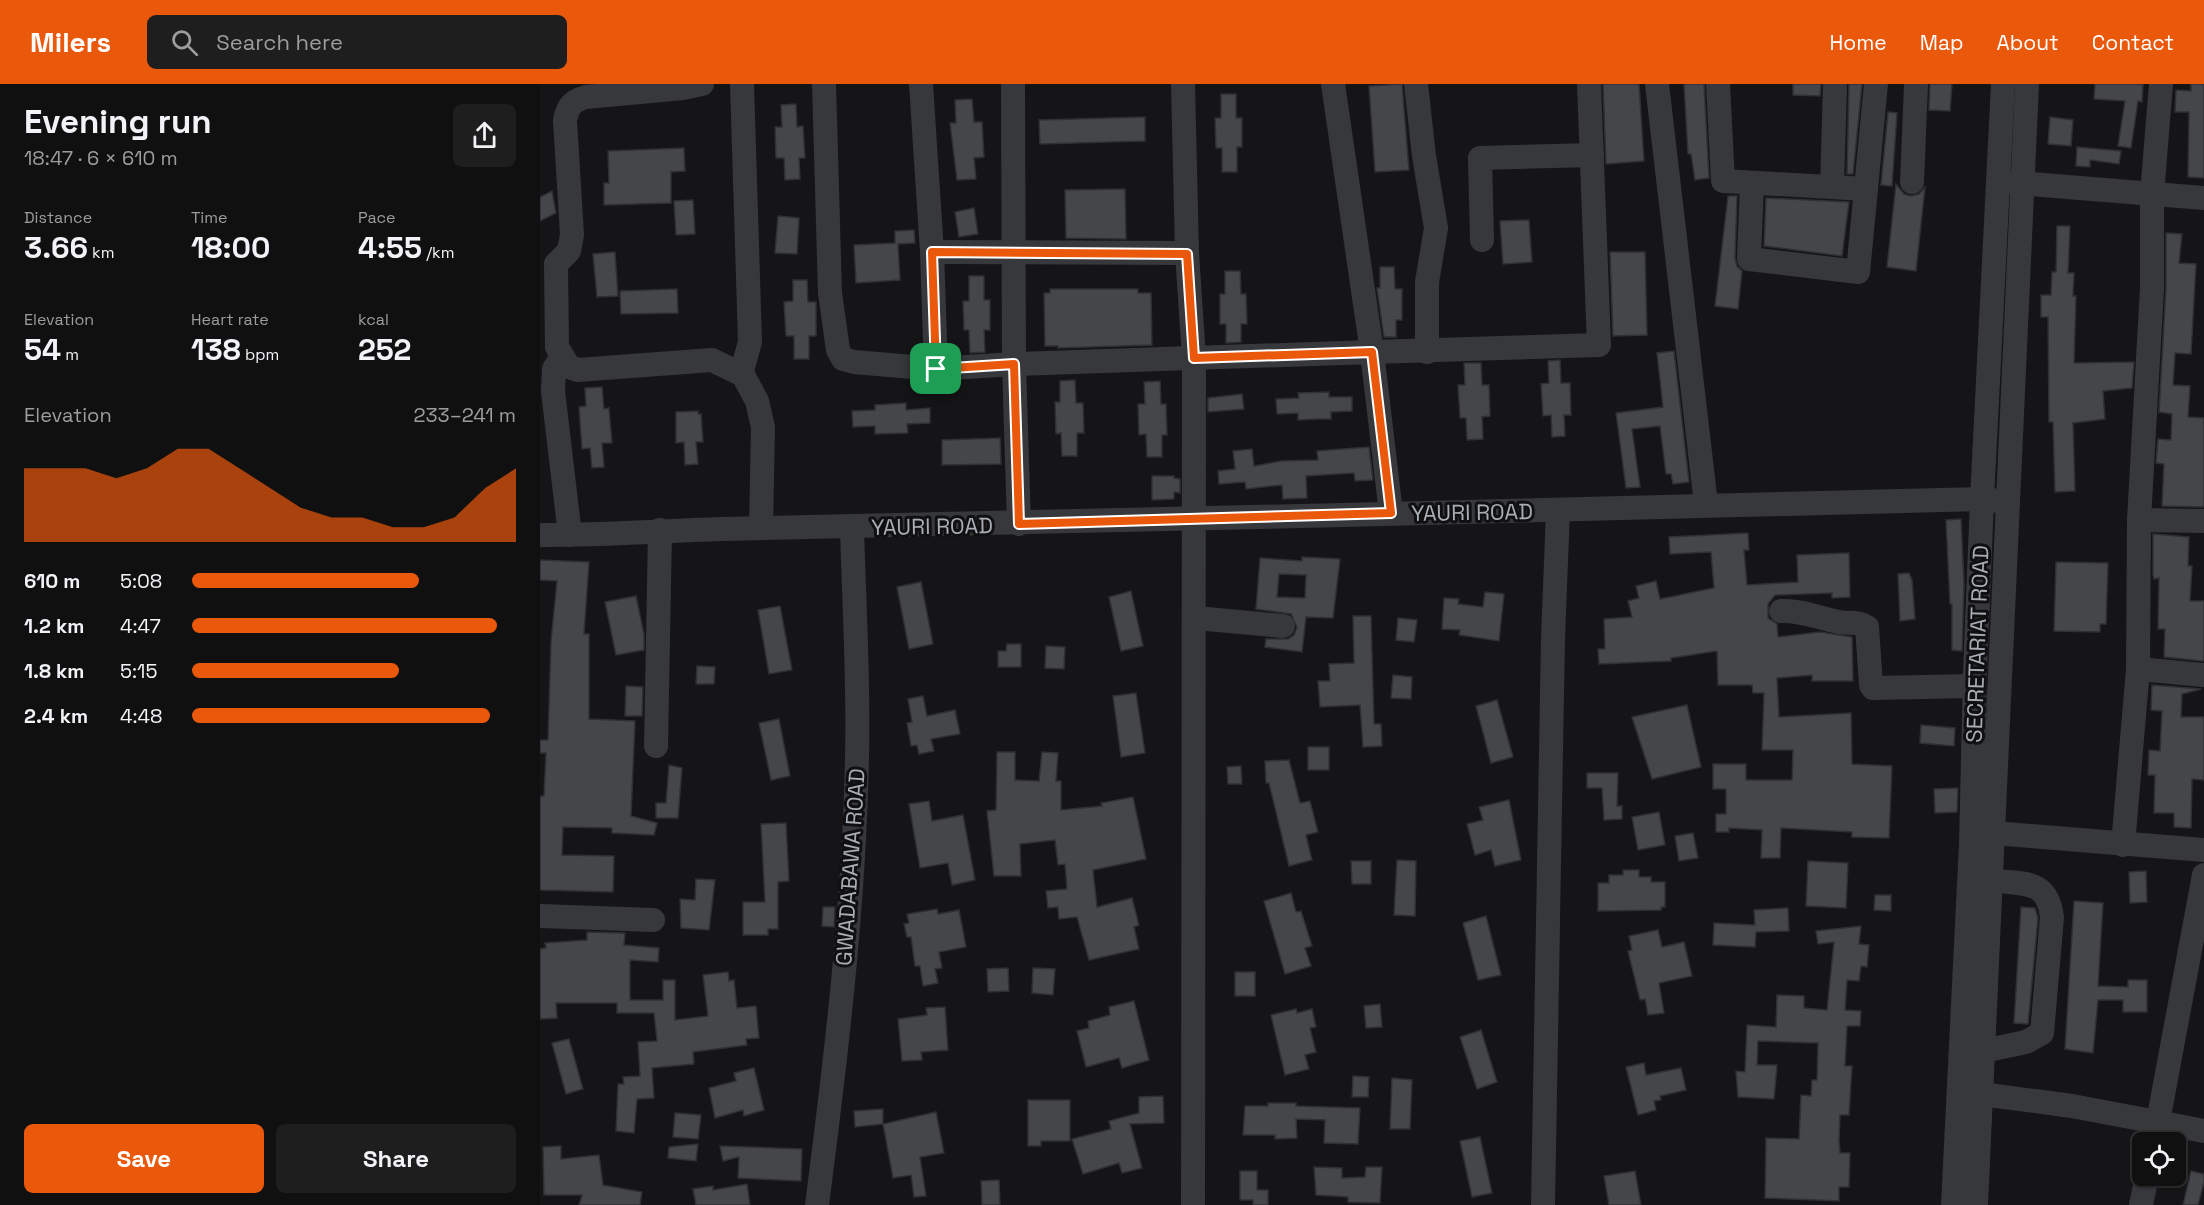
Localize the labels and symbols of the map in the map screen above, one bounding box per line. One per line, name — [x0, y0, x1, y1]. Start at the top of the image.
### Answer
pin — [910, 343, 961, 394]
street label: YAURI ROAD — [1411, 497, 1533, 527]
street label: YAURI ROAD — [871, 511, 993, 541]
street label: SECRETARIAT ROAD — [1960, 545, 1994, 743]
street label: GWADABAWA ROAD — [829, 767, 871, 967]

